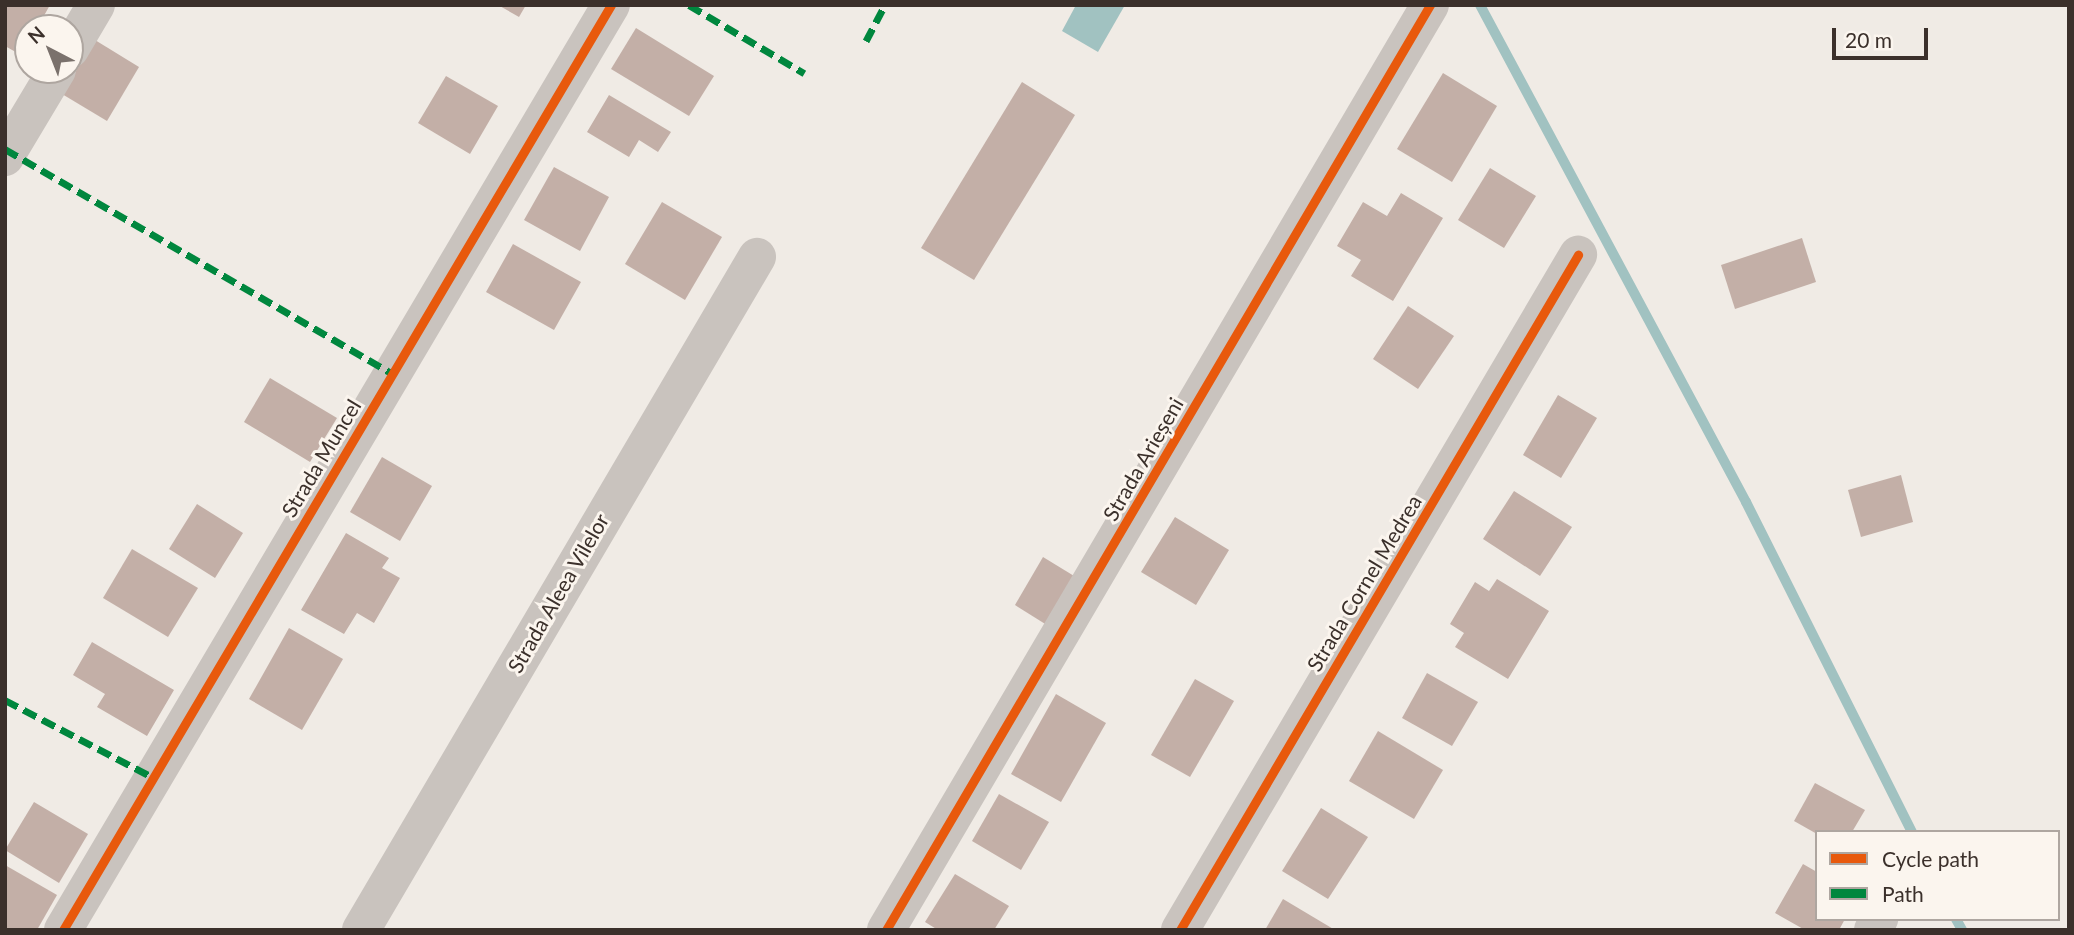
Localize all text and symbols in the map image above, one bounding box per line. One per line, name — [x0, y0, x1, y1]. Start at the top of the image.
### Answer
north arrow — [14, 14, 84, 84]
scale bar — [1836, 14, 1932, 58]
text: N — [23, 21, 49, 48]
text: 20 m — [1845, 27, 1892, 52]
street label: Strada Arieșeni — [1097, 393, 1189, 525]
street label: Strada Muncel — [276, 395, 366, 521]
street label: Strada Cornel Medrea — [1301, 490, 1427, 676]
street label: Strada Aleea Vilelor — [502, 508, 614, 678]
legend — [1815, 830, 2060, 921]
text: Cycle path — [1882, 846, 1979, 871]
text: Path — [1882, 881, 1924, 906]

